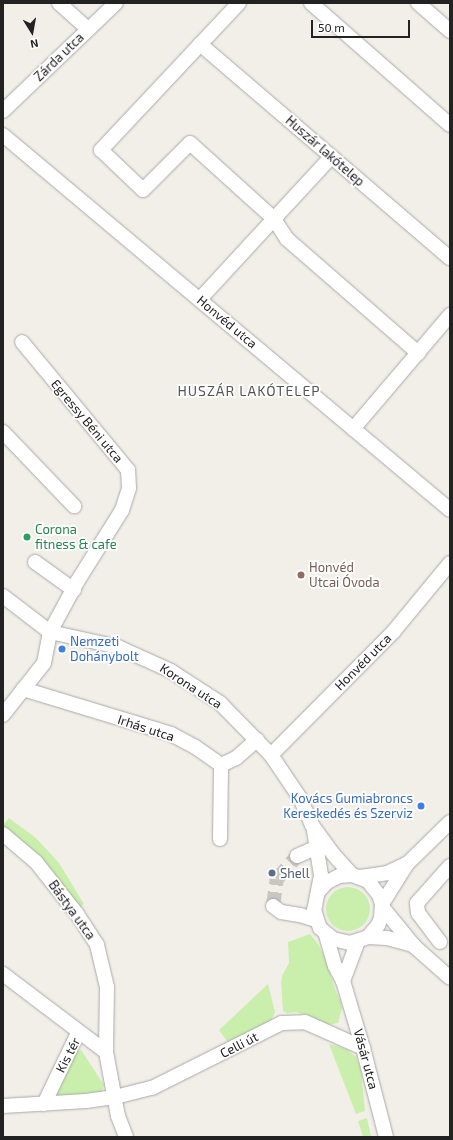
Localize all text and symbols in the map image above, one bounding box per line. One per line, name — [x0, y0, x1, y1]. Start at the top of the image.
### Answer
north arrow — [12, 12, 52, 52]
scale bar — [313, 12, 412, 38]
text: 50 m — [318, 20, 345, 34]
street label: Zárda utca — [31, 30, 87, 84]
text: N — [29, 37, 40, 51]
street label: Huszár lakótelep — [282, 112, 368, 190]
street label: Honvéd utca — [194, 292, 260, 352]
street label: Egressy Béni utca — [48, 376, 126, 466]
district label: HUSZÁR LAKÓTELEP — [177, 383, 321, 399]
place label: Corona fitness & cafe — [35, 522, 117, 553]
marker: Corona fitness & cafe — [22, 532, 32, 542]
place label: Honvéd Utcai Óvoda — [309, 560, 380, 591]
marker: Honvéd Utcai Óvoda — [296, 570, 306, 580]
street label: Honvéd utca — [331, 630, 395, 694]
place label: Nemzeti Dohánybolt — [70, 634, 139, 665]
marker: Nemzeti Dohánybolt — [57, 644, 67, 654]
street label: Korona utca — [157, 660, 225, 712]
street label: Irhás utca — [116, 712, 176, 744]
place label: Kovács Gumiabroncs Kereskedés és Szerviz — [283, 791, 413, 822]
marker: Kovács Gumiabroncs Kereskedés és Szerviz — [416, 801, 426, 811]
place label: Shell — [280, 865, 310, 881]
marker: Shell — [267, 868, 277, 878]
street label: Bástya utca — [45, 877, 99, 943]
street label: Vásár utca — [350, 1027, 382, 1091]
street label: Celli út — [217, 1029, 261, 1061]
street label: Kis tér — [53, 1035, 83, 1075]

